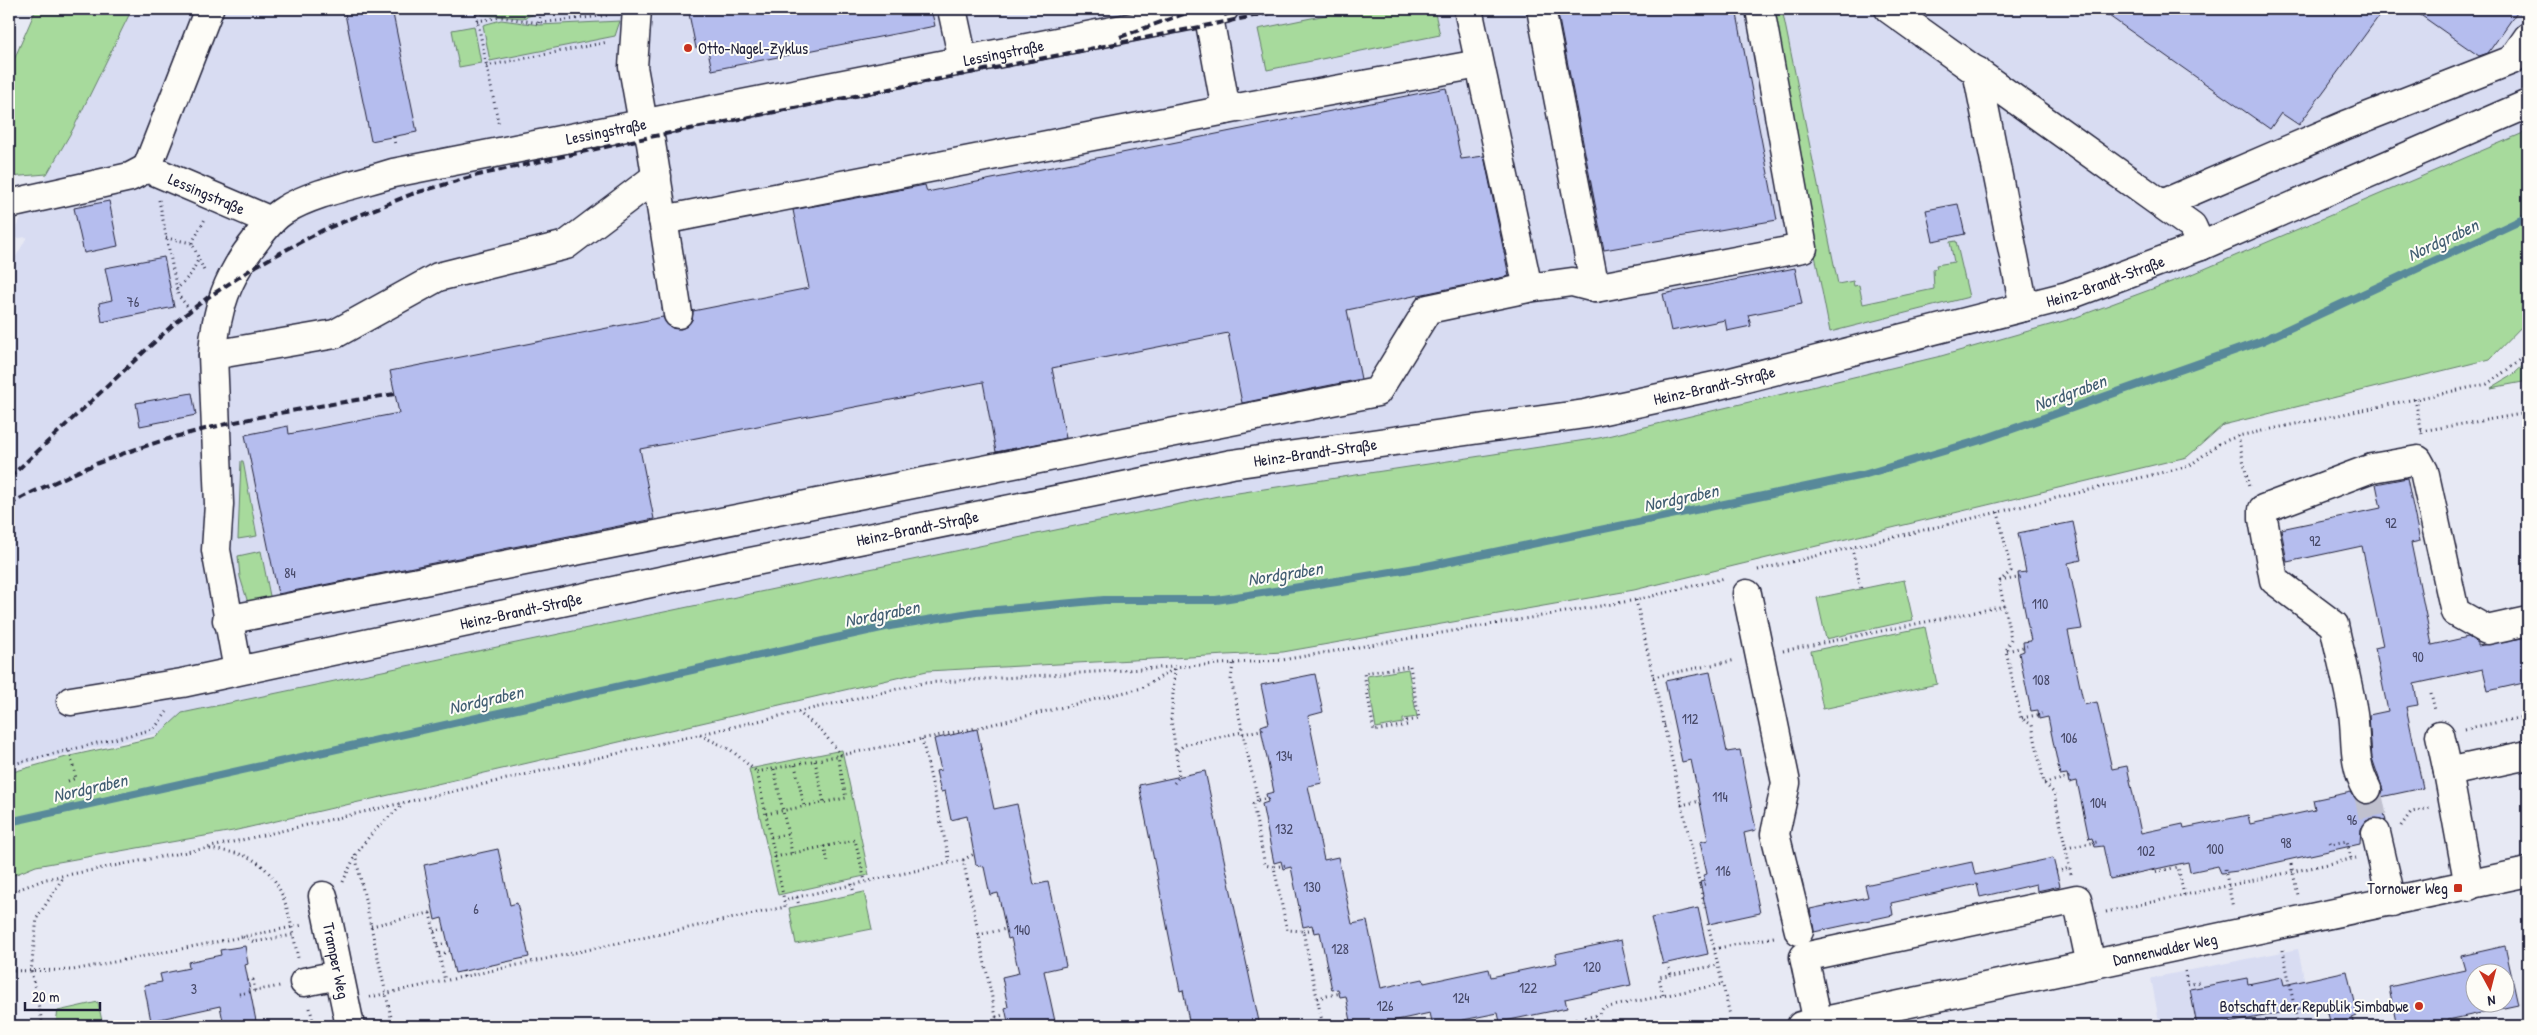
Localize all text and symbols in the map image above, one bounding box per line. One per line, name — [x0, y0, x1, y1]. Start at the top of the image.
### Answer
street label: Lessingstraße — [961, 34, 1046, 71]
place label: Otto-Nagel-Zyklus — [698, 37, 808, 59]
marker: Otto-Nagel-Zyklus — [682, 42, 694, 54]
street label: Lessingstraße — [564, 112, 649, 150]
street label: Lessingstraße — [165, 167, 249, 220]
water label: Nordgraben — [2403, 211, 2484, 267]
street label: Heinz-Brandt-Straße — [2044, 249, 2168, 312]
house number: 76 — [127, 292, 140, 311]
street label: Heinz-Brandt-Straße — [1651, 360, 1778, 410]
water label: Nordgraben — [2030, 367, 2111, 417]
street label: Heinz-Brandt-Straße — [1252, 433, 1379, 472]
water label: Nordgraben — [1641, 477, 1722, 518]
street label: Heinz-Brandt-Straße — [854, 505, 981, 551]
house number: 92 — [2385, 513, 2397, 532]
house number: 92 — [2309, 531, 2321, 550]
water label: Nordgraben — [1246, 555, 1326, 592]
house number: 84 — [284, 563, 296, 582]
street label: Heinz-Brandt-Straße — [458, 587, 585, 634]
water label: Nordgraben — [842, 594, 923, 633]
house number: 110 — [2032, 594, 2048, 613]
house number: 90 — [2412, 647, 2424, 666]
house number: 108 — [2032, 670, 2050, 689]
water label: Nordgraben — [446, 678, 527, 720]
house number: 112 — [1682, 709, 1699, 728]
house number: 106 — [2061, 728, 2078, 747]
house number: 134 — [1276, 746, 1292, 765]
water label: Nordgraben — [50, 766, 131, 808]
house number: 114 — [1712, 787, 1728, 806]
house number: 104 — [2090, 793, 2106, 812]
house number: 96 — [2347, 810, 2358, 829]
house number: 132 — [1275, 819, 1293, 838]
house number: 98 — [2280, 833, 2292, 852]
house number: 100 — [2206, 839, 2224, 858]
house number: 102 — [2137, 841, 2155, 860]
house number: 116 — [1715, 861, 1731, 880]
house number: 130 — [1303, 877, 1321, 896]
place label: Tornower Weg — [2367, 877, 2448, 899]
marker: Tornower Weg — [2452, 882, 2464, 894]
house number: 6 — [473, 899, 479, 918]
house number: 140 — [1014, 920, 1030, 939]
street label: Tramper Weg — [318, 921, 355, 1001]
street label: Dannenwalder Weg — [2111, 927, 2219, 971]
house number: 128 — [1331, 939, 1349, 958]
house number: 120 — [1583, 957, 1601, 976]
north arrow — [2464, 962, 2514, 1012]
house number: 122 — [1519, 978, 1538, 997]
house number: 3 — [191, 979, 197, 998]
scale bar — [25, 980, 100, 1012]
text: 20 m — [32, 986, 59, 1007]
house number: 124 — [1453, 988, 1469, 1007]
text: N — [2486, 992, 2497, 1011]
place label: Botschaft der Republik Simbabwe — [2220, 995, 2410, 1017]
house number: 126 — [1376, 996, 1394, 1015]
marker: Botschaft der Republik Simbabwe — [2413, 1000, 2425, 1012]

